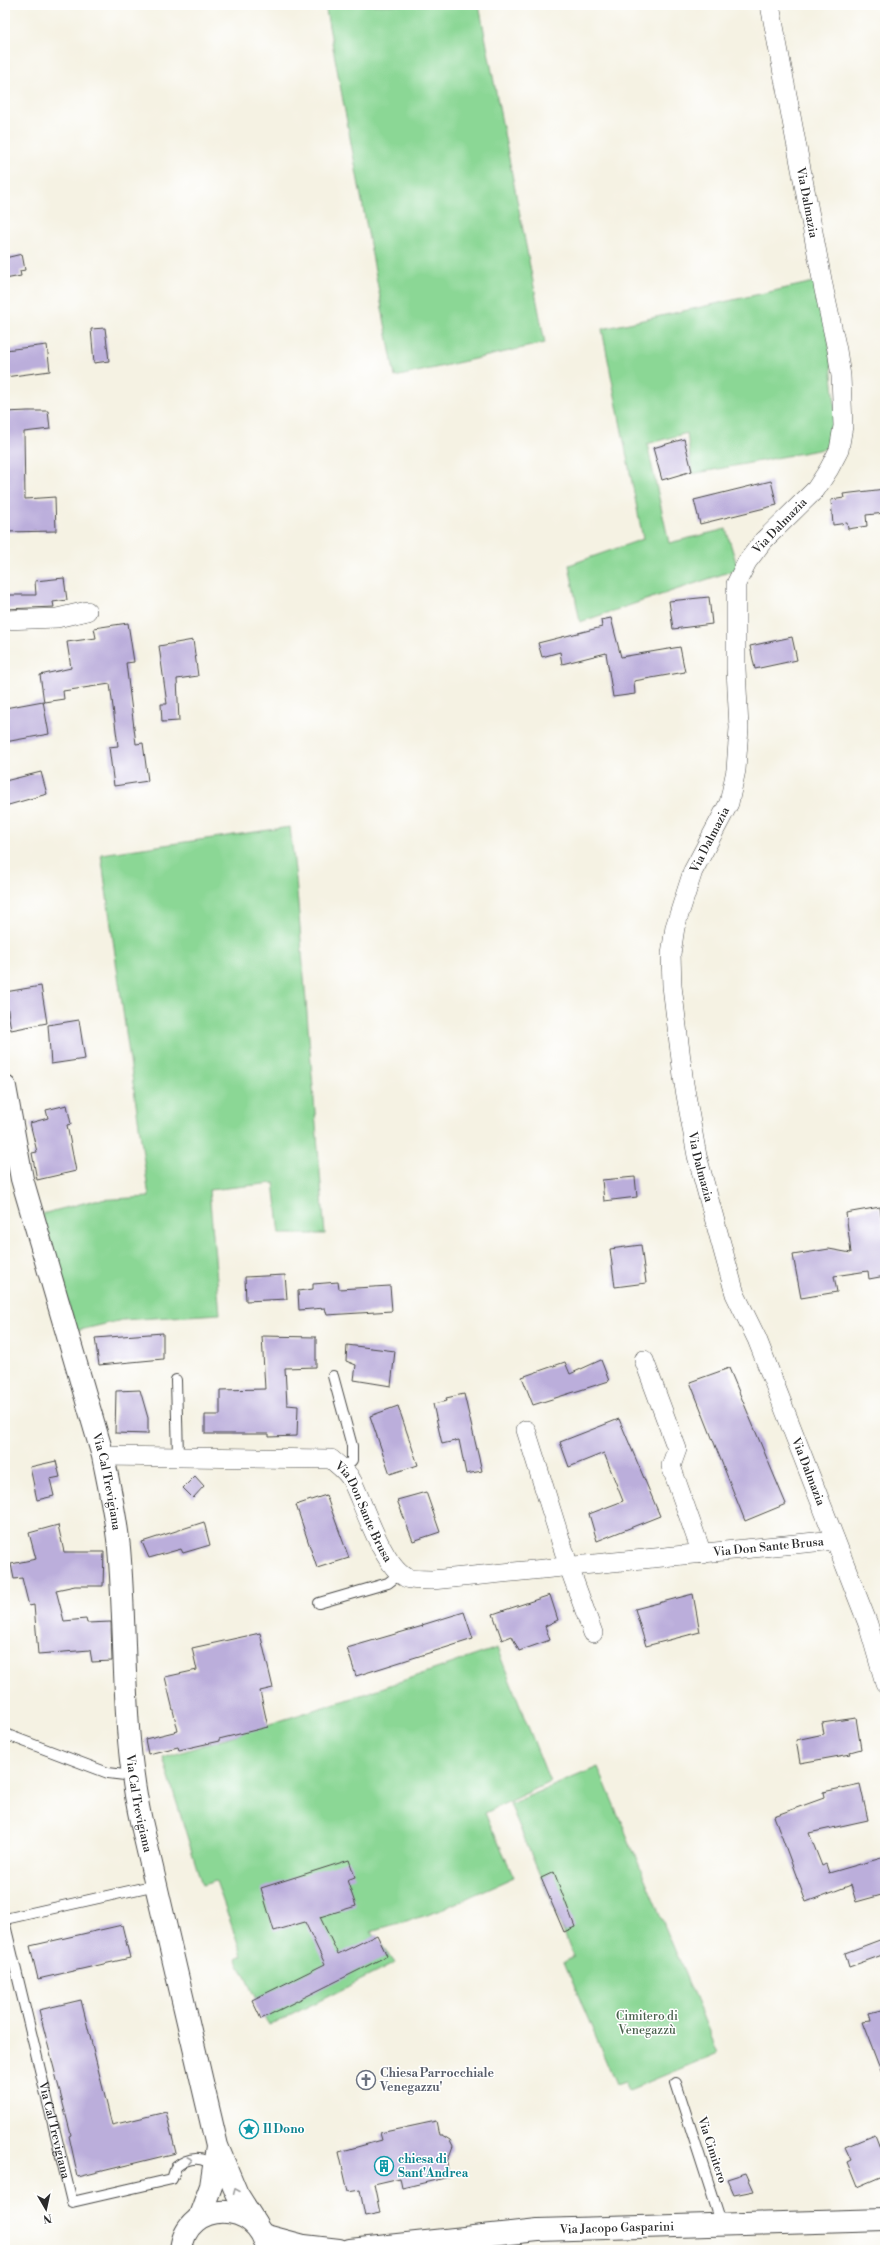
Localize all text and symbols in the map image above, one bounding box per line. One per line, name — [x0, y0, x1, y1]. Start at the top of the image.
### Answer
street label: Via Dalmazia — [793, 165, 822, 240]
street label: Via Dalmazia — [749, 494, 811, 558]
street label: Via Dalmazia — [687, 804, 733, 876]
street label: Via Dalmazia — [685, 1130, 717, 1204]
street label: Via Cal Trevigiana — [89, 1430, 124, 1532]
street label: Via Dalmazia — [788, 1434, 829, 1509]
street label: Via Don Sante Brusa — [331, 1457, 396, 1565]
street label: Via Don Sante Brusa — [711, 1534, 825, 1560]
street label: Via Cal Trevigiana — [123, 1753, 156, 1855]
park label: Cimitero di Venegazzù — [616, 2009, 678, 2038]
place label: Chiesa Parrocchiale Venegazzu' — [379, 2066, 495, 2095]
church icon: Chiesa Parrocchiale Venegazzu' — [355, 2069, 377, 2091]
street label: Via Cal Trevigiana — [35, 2079, 74, 2181]
street label: Via Cimitero — [694, 2114, 730, 2185]
place icon: Il Dono — [238, 2118, 260, 2140]
place label: Il Dono — [263, 2122, 305, 2137]
place label: chiesa di Sant'Andrea — [398, 2152, 469, 2181]
building icon: chiesa di Sant'Andrea — [373, 2155, 395, 2177]
one-way arrow — [187, 2157, 193, 2165]
one-way arrow — [232, 2188, 240, 2195]
north arrow — [26, 2189, 66, 2229]
text: N — [42, 2210, 53, 2226]
street label: Via Jacopo Gasparini — [559, 2219, 674, 2237]

